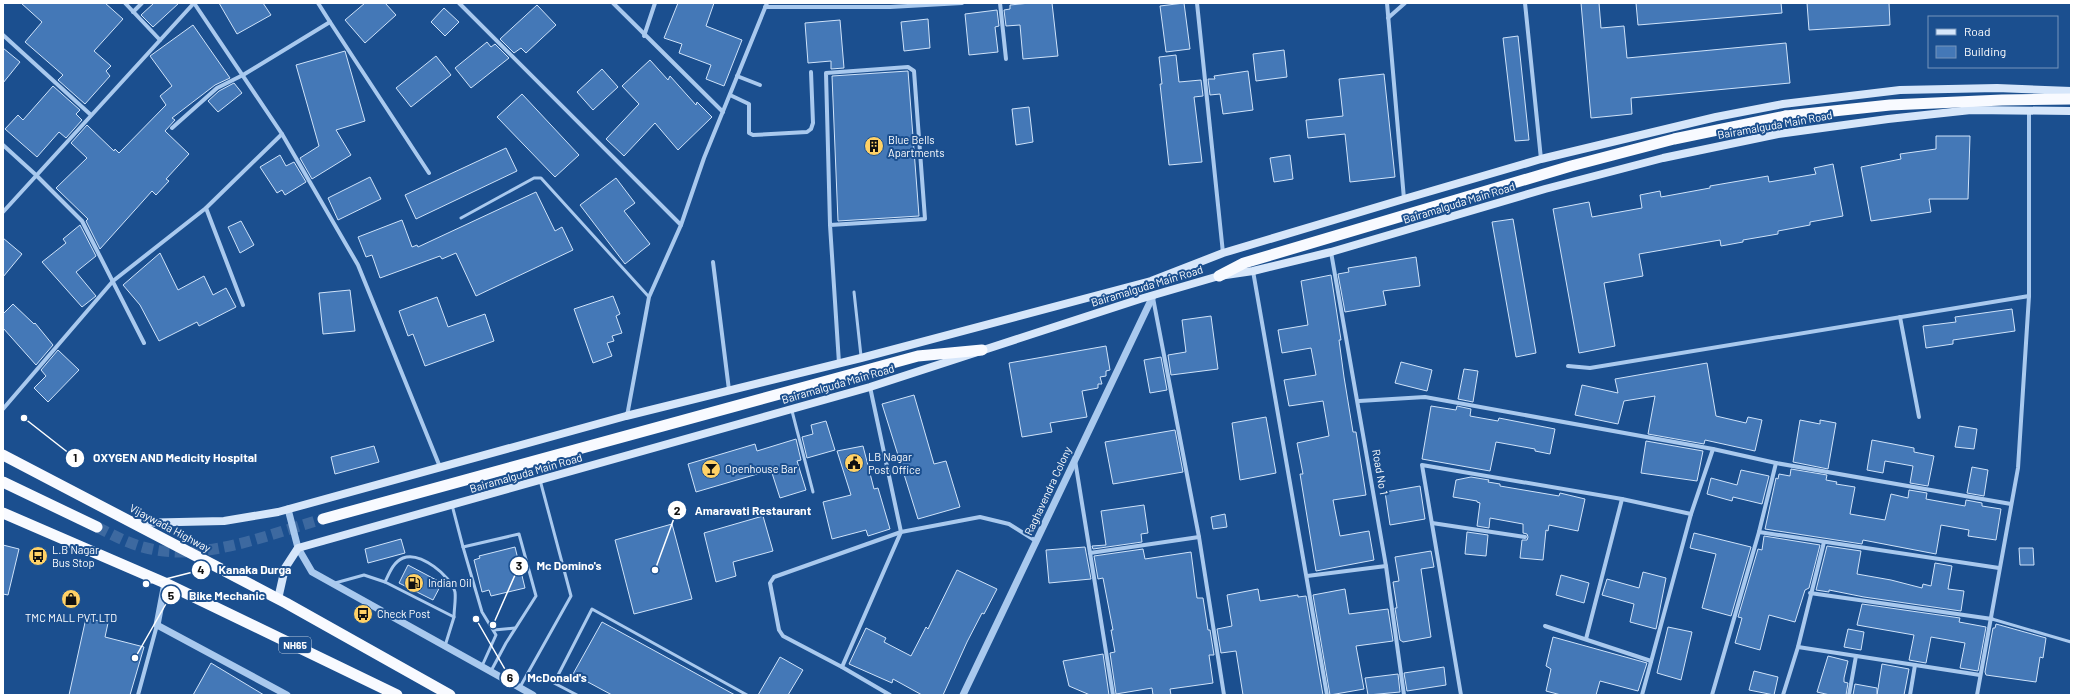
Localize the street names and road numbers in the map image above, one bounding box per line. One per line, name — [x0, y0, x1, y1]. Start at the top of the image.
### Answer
street label: Bairamalguda Main Road — [1716, 108, 1833, 141]
street label: Bairamalguda Main Road — [1401, 179, 1516, 226]
street label: Bairamalguda Main Road — [1089, 262, 1204, 309]
street label: Bairamalguda Main Road — [780, 361, 896, 406]
street label: Raghavendra Colony — [1021, 444, 1074, 537]
street label: Road No 1 — [1370, 448, 1391, 496]
street label: Bairamalguda Main Road — [468, 450, 584, 495]
street label: Vijaywada Highway — [127, 501, 213, 554]
road number: NH65 — [279, 637, 311, 653]

